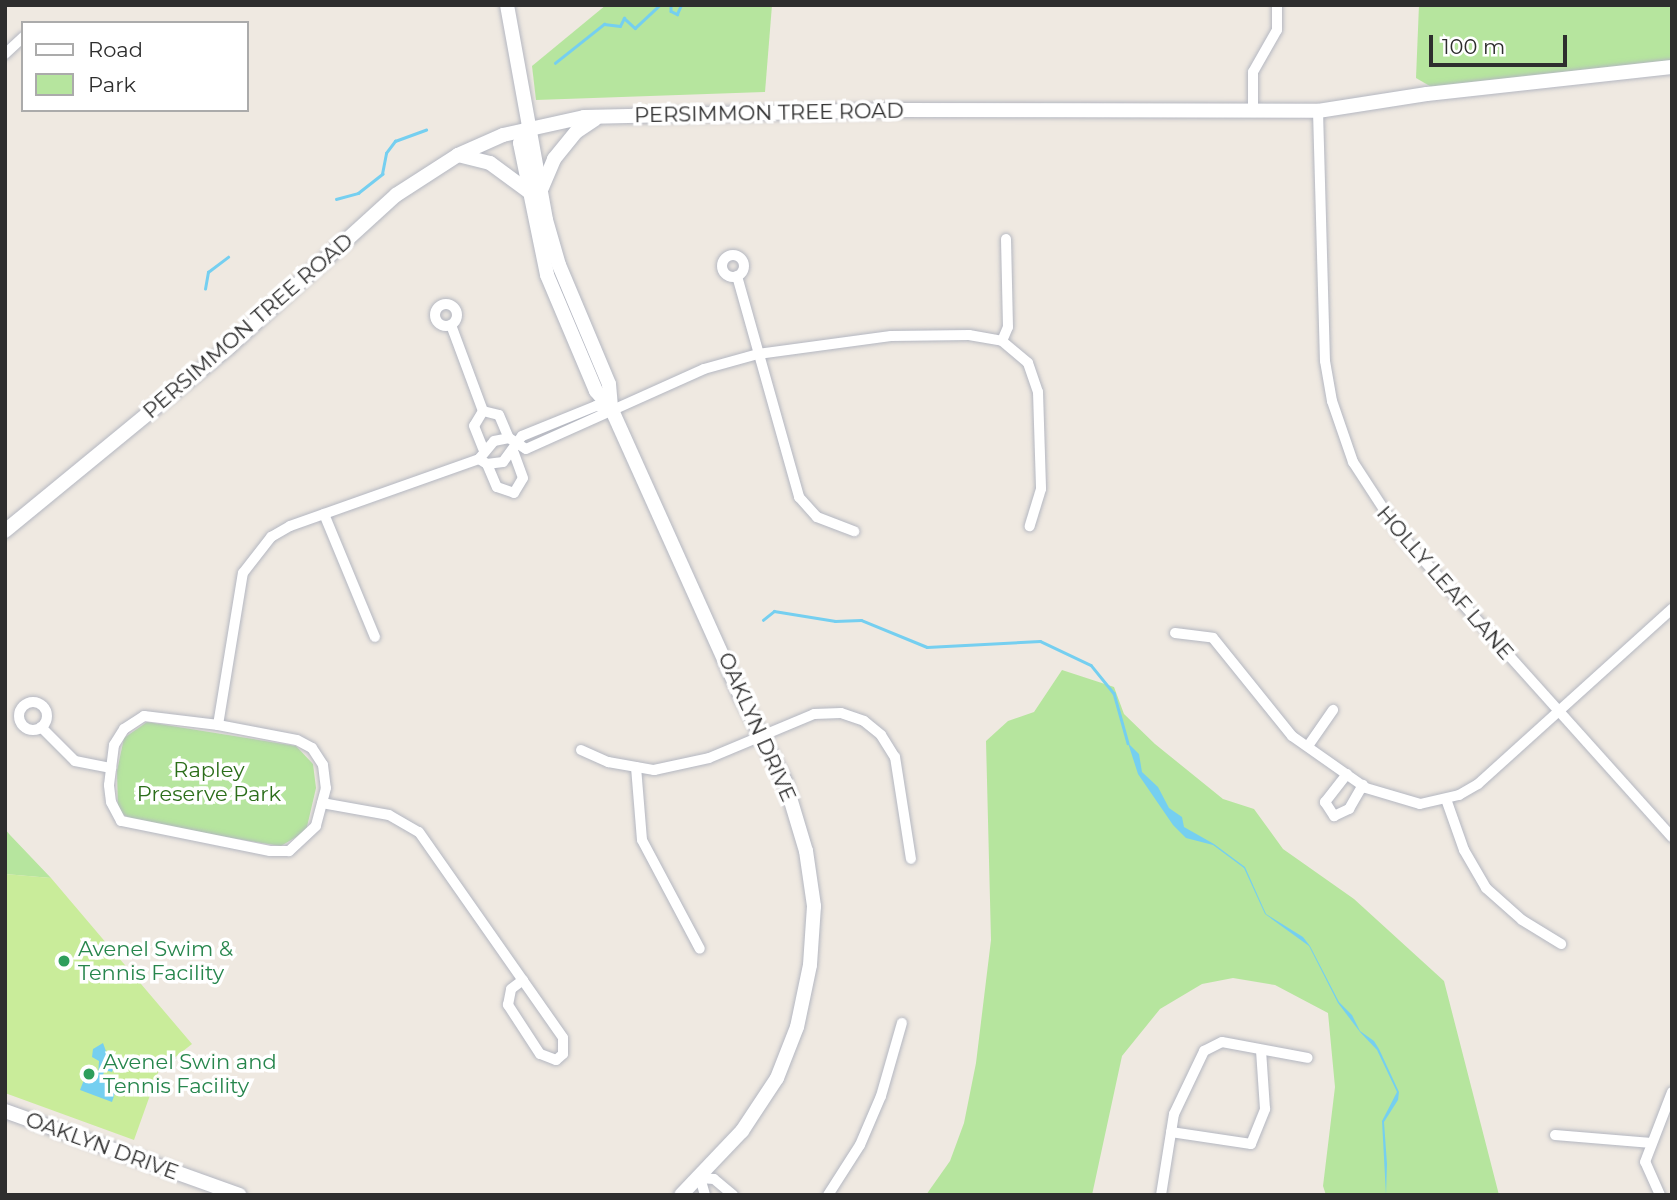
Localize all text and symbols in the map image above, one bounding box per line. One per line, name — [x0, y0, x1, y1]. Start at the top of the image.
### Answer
legend — [21, 21, 248, 112]
scale bar — [1432, 21, 1570, 65]
text: 100 m — [1442, 34, 1505, 59]
text: Road — [88, 37, 143, 62]
text: Park — [88, 72, 136, 97]
street label: PERSIMMON TREE ROAD — [634, 98, 904, 128]
street label: PERSIMMON TREE ROAD — [138, 228, 358, 424]
street label: HOLLY LEAF LANE — [1371, 501, 1519, 665]
street label: OAKLYN DRIVE — [713, 648, 801, 806]
park label: Rapley Preserve Park — [137, 757, 281, 807]
place label: Avenel Swim & Tennis Facility — [78, 936, 233, 986]
marker: Avenel Swim & Tennis Facility — [56, 953, 72, 969]
place label: Avenel Swin and Tennis Facility — [103, 1049, 277, 1099]
marker: Avenel Swin and Tennis Facility — [81, 1066, 97, 1082]
street label: OAKLYN DRIVE — [22, 1107, 182, 1185]

